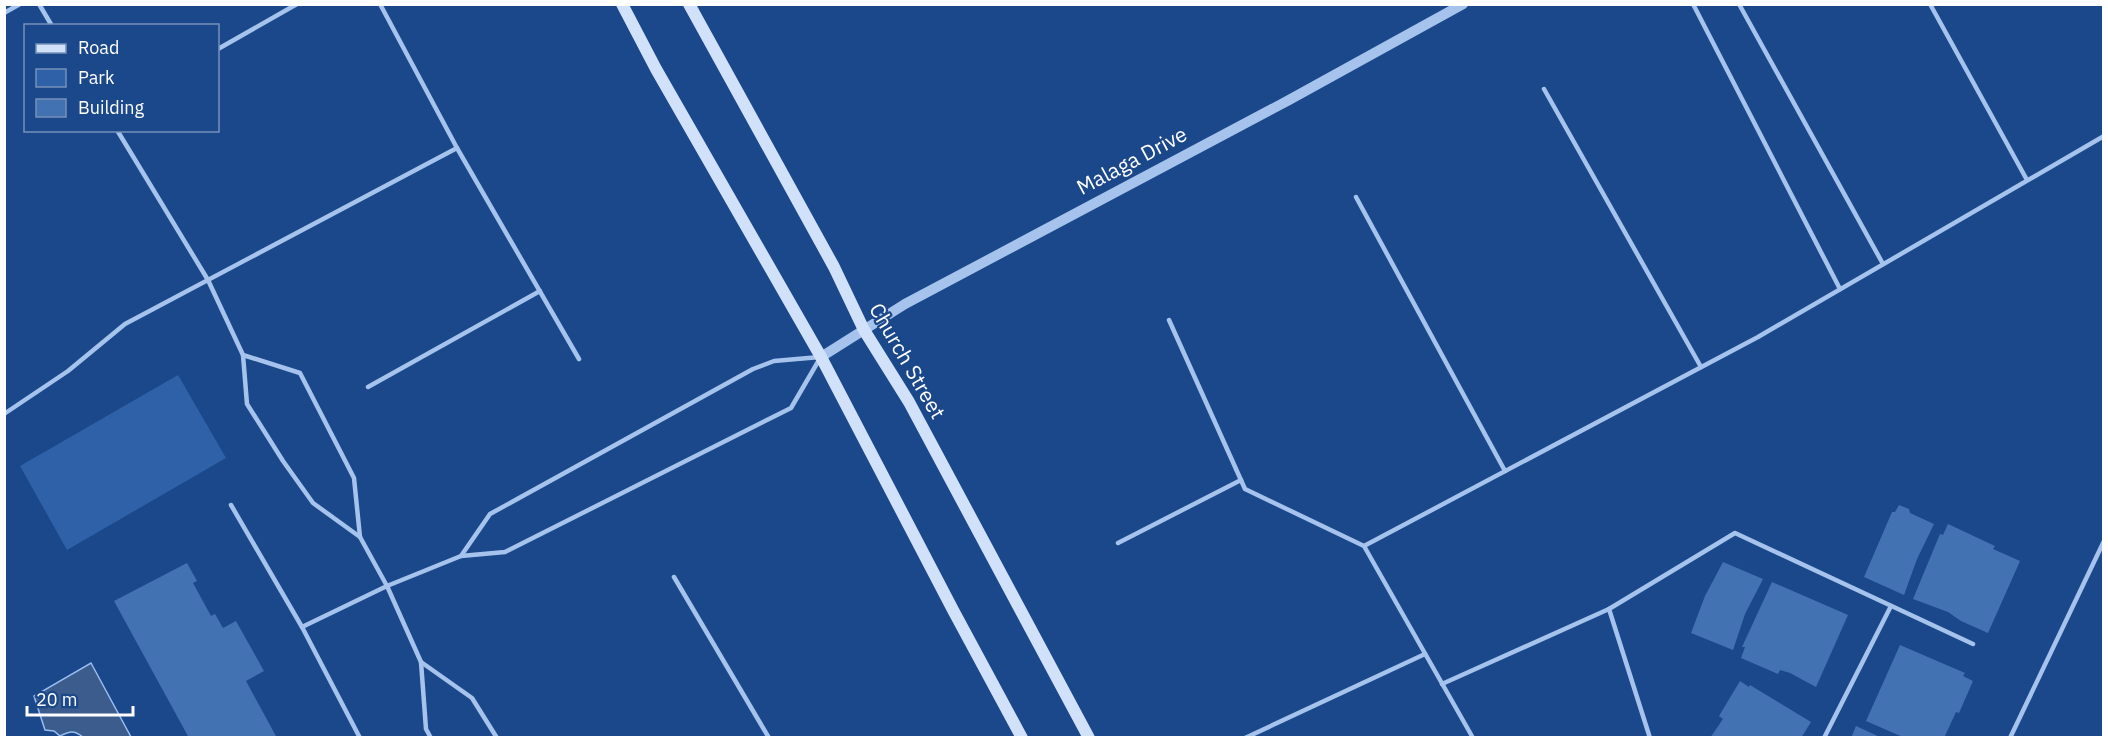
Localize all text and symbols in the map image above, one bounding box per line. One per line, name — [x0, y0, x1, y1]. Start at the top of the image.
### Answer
legend — [24, 24, 219, 132]
text: Road — [78, 36, 119, 59]
text: Park — [78, 66, 115, 89]
text: Building — [78, 96, 145, 119]
street label: Malaga Drive — [1071, 119, 1192, 201]
street label: Church Street — [863, 297, 952, 424]
scale bar — [27, 679, 134, 717]
text: 20 m — [36, 688, 78, 711]

